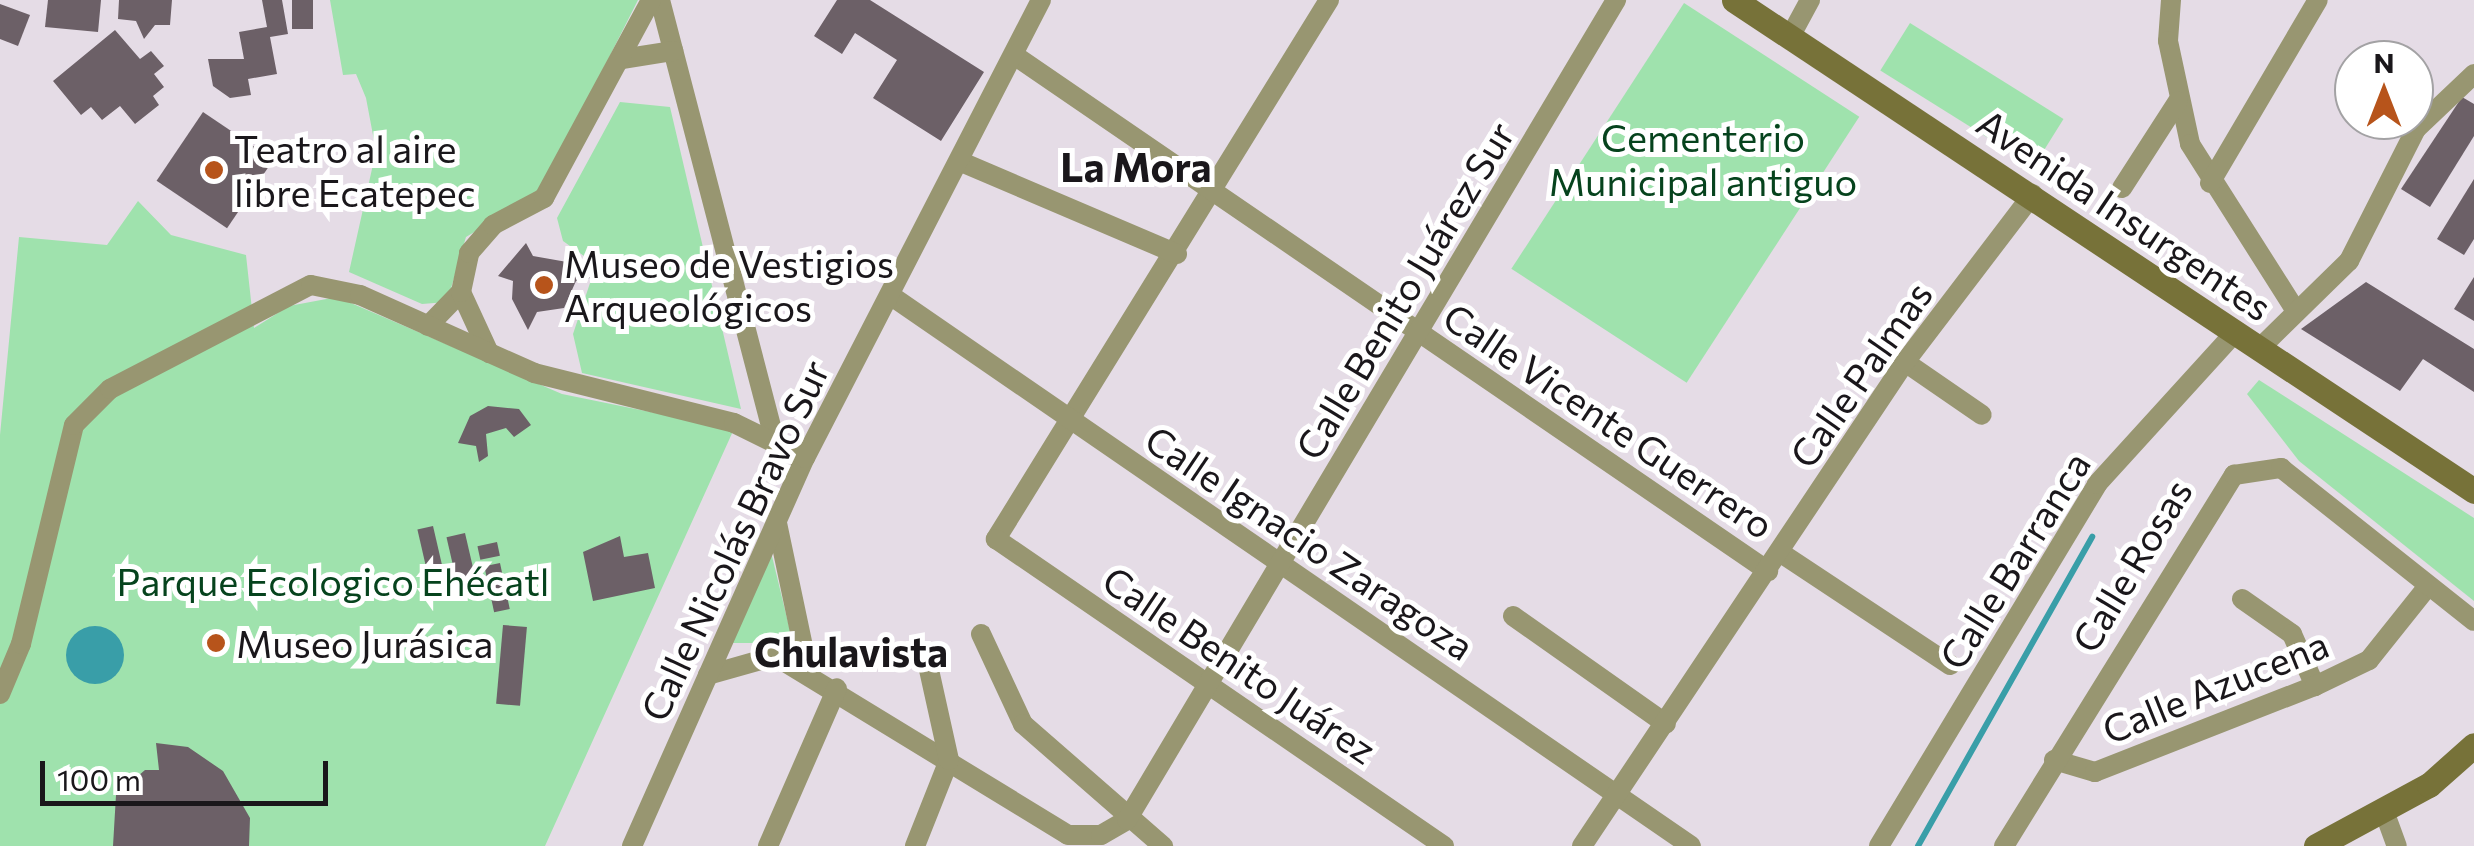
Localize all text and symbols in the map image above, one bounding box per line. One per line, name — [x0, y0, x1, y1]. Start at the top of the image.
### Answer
north arrow — [2334, 40, 2434, 140]
text: N — [2374, 45, 2395, 79]
street label: Avenida Insurgentes — [1969, 99, 2281, 329]
street label: Calle Benito Juárez Sur — [1285, 113, 1523, 467]
park label: Cementerio Municipal antiguo — [1549, 114, 1857, 203]
place label: Teatro al aire libre Ecatepec — [234, 125, 476, 214]
district label: La Mora — [1060, 142, 1212, 190]
marker: Teatro al aire libre Ecatepec — [203, 159, 225, 181]
place label: Museo de Vestigios Arqueológicos — [564, 240, 894, 330]
street label: Calle Palmas — [1779, 272, 1941, 476]
marker: Museo de Vestigios Arqueológicos — [533, 274, 555, 296]
street label: Calle Vicente Guerrero — [1436, 293, 1782, 547]
street label: Calle Nicolás Bravo Sur — [630, 352, 838, 728]
street label: Calle Ignacio Zaragoza — [1137, 415, 1483, 669]
street label: Calle Barranca — [1929, 443, 2099, 677]
street label: Calle Rosas — [2062, 470, 2200, 660]
street label: Calle Benito Juárez — [1095, 556, 1385, 772]
park label: Parque Ecologico Ehécatl — [117, 558, 549, 604]
place label: Museo Jurásica — [236, 620, 493, 666]
street label: Calle Azucena — [2096, 620, 2334, 752]
district label: Chulavista — [754, 627, 948, 675]
marker: Museo Jurásica — [205, 632, 227, 654]
scale bar — [45, 741, 332, 803]
text: 100 m — [57, 760, 141, 797]

